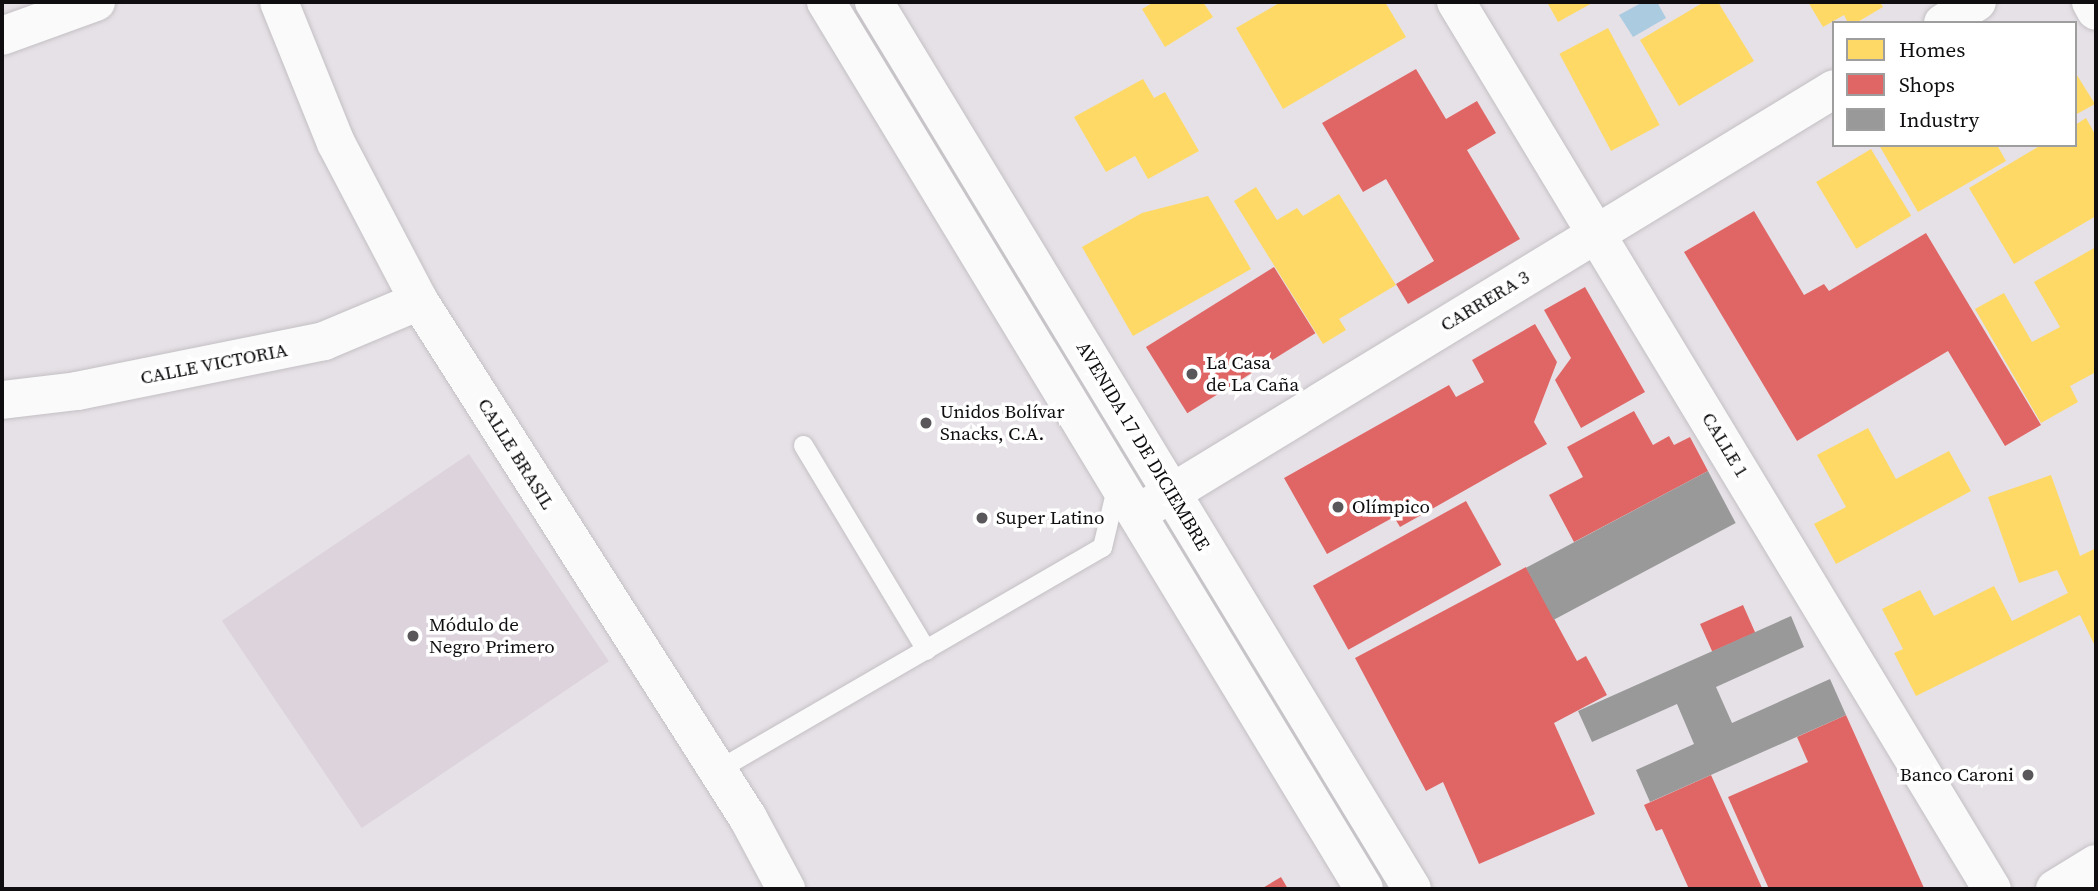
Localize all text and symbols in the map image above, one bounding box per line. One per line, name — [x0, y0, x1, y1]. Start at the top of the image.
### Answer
legend — [1832, 21, 2077, 147]
text: Homes — [1899, 35, 1965, 64]
text: Shops — [1899, 70, 1955, 99]
text: Industry — [1899, 105, 1979, 134]
street label: CARRERA 3 — [1436, 266, 1534, 336]
street label: AVENIDA 17 DE DICIEMBRE — [1072, 337, 1214, 555]
street label: CALLE VICTORIA — [138, 339, 290, 389]
place label: La Casa de La Caña — [1206, 352, 1299, 396]
marker: La Casa de La Caña — [1184, 366, 1200, 382]
street label: CALLE BRASIL — [473, 394, 559, 514]
place label: Unidos Bolívar Snacks, C.A. — [940, 401, 1064, 445]
street label: CALLE 1 — [1697, 408, 1753, 482]
marker: Unidos Bolívar Snacks, C.A. — [918, 415, 934, 431]
place label: Olímpico — [1352, 496, 1430, 518]
marker: Olímpico — [1330, 499, 1346, 515]
place label: Super Latino — [996, 507, 1104, 529]
marker: Super Latino — [974, 510, 990, 526]
place label: Módulo de Negro Primero — [429, 614, 555, 658]
marker: Módulo de Negro Primero — [403, 626, 423, 646]
place label: Banco Caroni — [1900, 764, 2014, 786]
marker: Banco Caroni — [2020, 767, 2036, 783]

